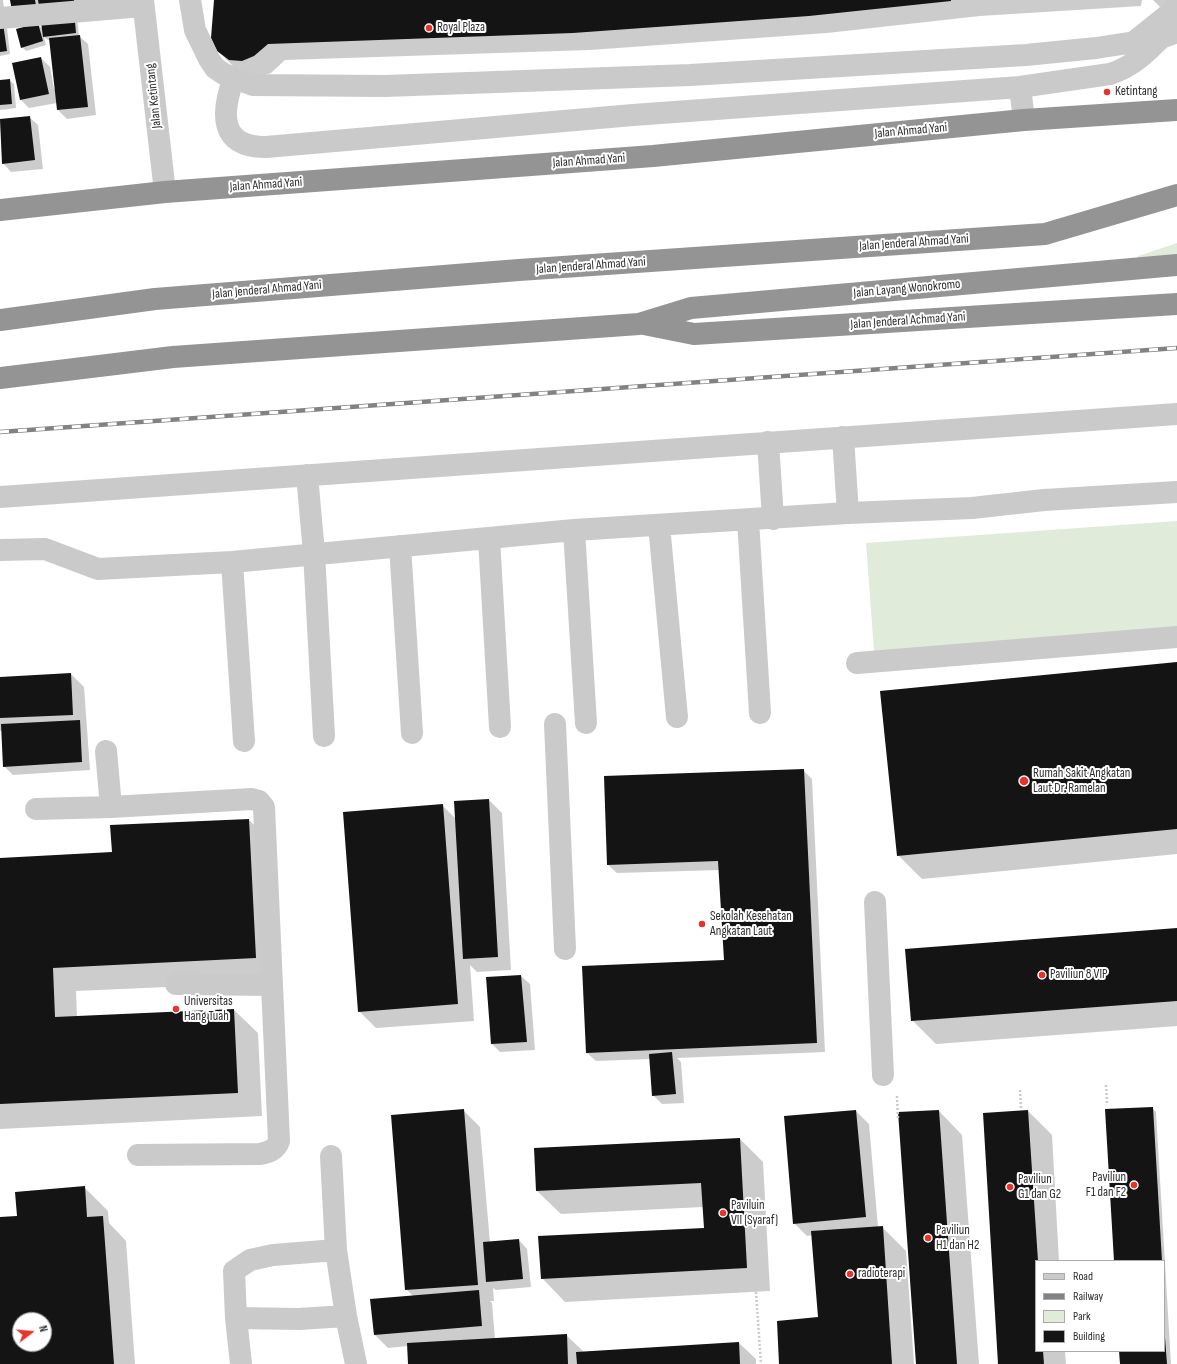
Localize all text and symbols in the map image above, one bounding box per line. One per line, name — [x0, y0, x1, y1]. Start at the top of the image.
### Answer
place label: Royal Plaza — [437, 20, 485, 36]
marker: Royal Plaza — [424, 23, 434, 33]
street label: Jalan Ketintang — [143, 63, 165, 129]
place label: Ketintang — [1115, 84, 1158, 100]
marker: Ketintang — [1102, 87, 1112, 97]
street label: Jalan Ahmad Yani — [874, 120, 948, 142]
street label: Jalan Ahmad Yani — [552, 151, 626, 171]
street label: Jalan Ahmad Yani — [229, 175, 303, 195]
street label: Jalan Jenderal Ahmad Yani — [859, 231, 969, 255]
street label: Jalan Jenderal Ahmad Yani — [536, 254, 646, 278]
street label: Jalan Jenderal Ahmad Yani — [212, 277, 322, 303]
street label: Jalan Layang Wonokromo — [853, 277, 961, 301]
street label: Jalan Jenderal Achmad Yani — [850, 309, 966, 333]
place label: Rumah Sakit Angkatan Laut Dr. Ramelan — [1033, 766, 1130, 797]
marker: Rumah Sakit Angkatan Laut Dr. Ramelan — [1018, 775, 1030, 787]
place label: Sekolah Kesehatan Angkatan Laut — [710, 909, 792, 940]
marker: Sekolah Kesehatan Angkatan Laut — [697, 919, 707, 929]
place label: Paviliun 8 VIP — [1050, 967, 1108, 983]
marker: Paviliun 8 VIP — [1037, 970, 1047, 980]
place label: Universitas Hang Tuah — [184, 994, 233, 1025]
marker: Universitas Hang Tuah — [171, 1004, 181, 1014]
place label: Paviliun F1 dan F2 — [1086, 1170, 1126, 1201]
place label: Paviliun G1 dan G2 — [1018, 1172, 1061, 1203]
marker: Paviliun F1 dan F2 — [1129, 1180, 1139, 1190]
marker: Paviliun G1 dan G2 — [1005, 1182, 1015, 1192]
place label: Paviluin VII (Syaraf) — [731, 1198, 778, 1229]
marker: Paviluin VII (Syaraf) — [718, 1208, 728, 1218]
place label: Paviliun H1 dan H2 — [936, 1223, 979, 1254]
marker: Paviliun H1 dan H2 — [923, 1233, 933, 1243]
legend — [1035, 1260, 1165, 1352]
place label: radioterapi — [858, 1266, 905, 1282]
marker: radioterapi — [845, 1269, 855, 1279]
text: Road — [1073, 1269, 1093, 1284]
text: Railway — [1073, 1289, 1103, 1304]
text: Park — [1073, 1309, 1091, 1324]
north arrow — [12, 1312, 52, 1352]
text: N — [36, 1324, 50, 1333]
text: Building — [1073, 1329, 1105, 1344]

